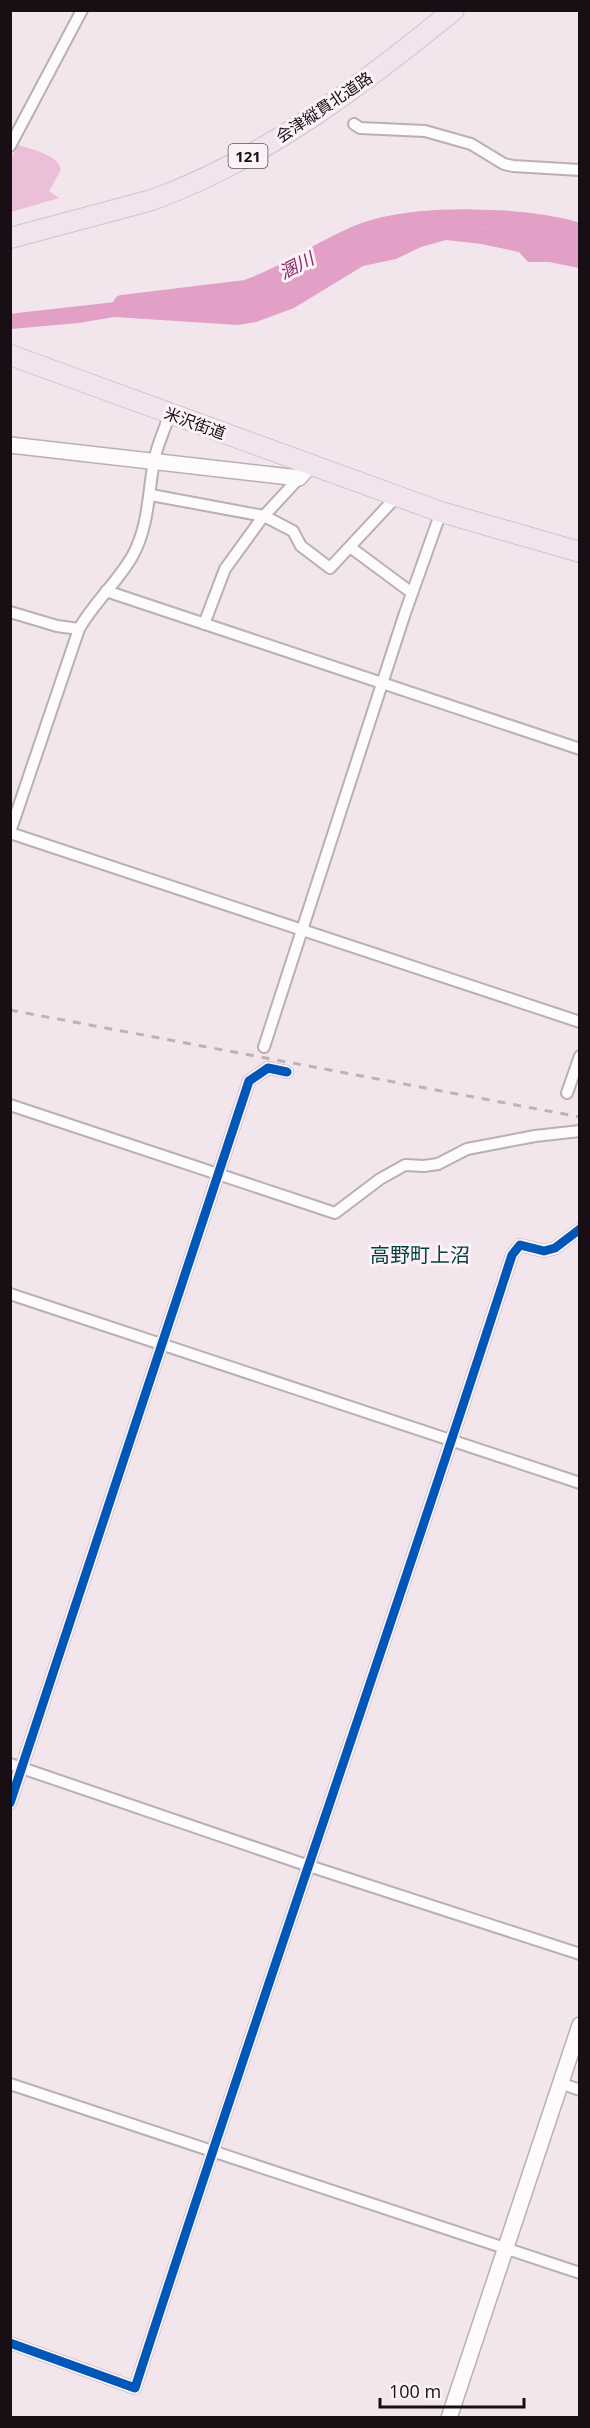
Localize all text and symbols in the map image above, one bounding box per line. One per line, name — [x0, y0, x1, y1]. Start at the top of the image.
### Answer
street label: 会津縦貫北道路 — [271, 67, 377, 147]
road number: 121 — [228, 144, 268, 168]
water label: 溷川 — [275, 245, 319, 284]
street label: 米沢街道 — [161, 402, 229, 444]
district label: 高野町上沼 — [370, 1241, 470, 1268]
scale bar — [380, 2371, 524, 2409]
text: 100 m — [389, 2379, 441, 2403]

